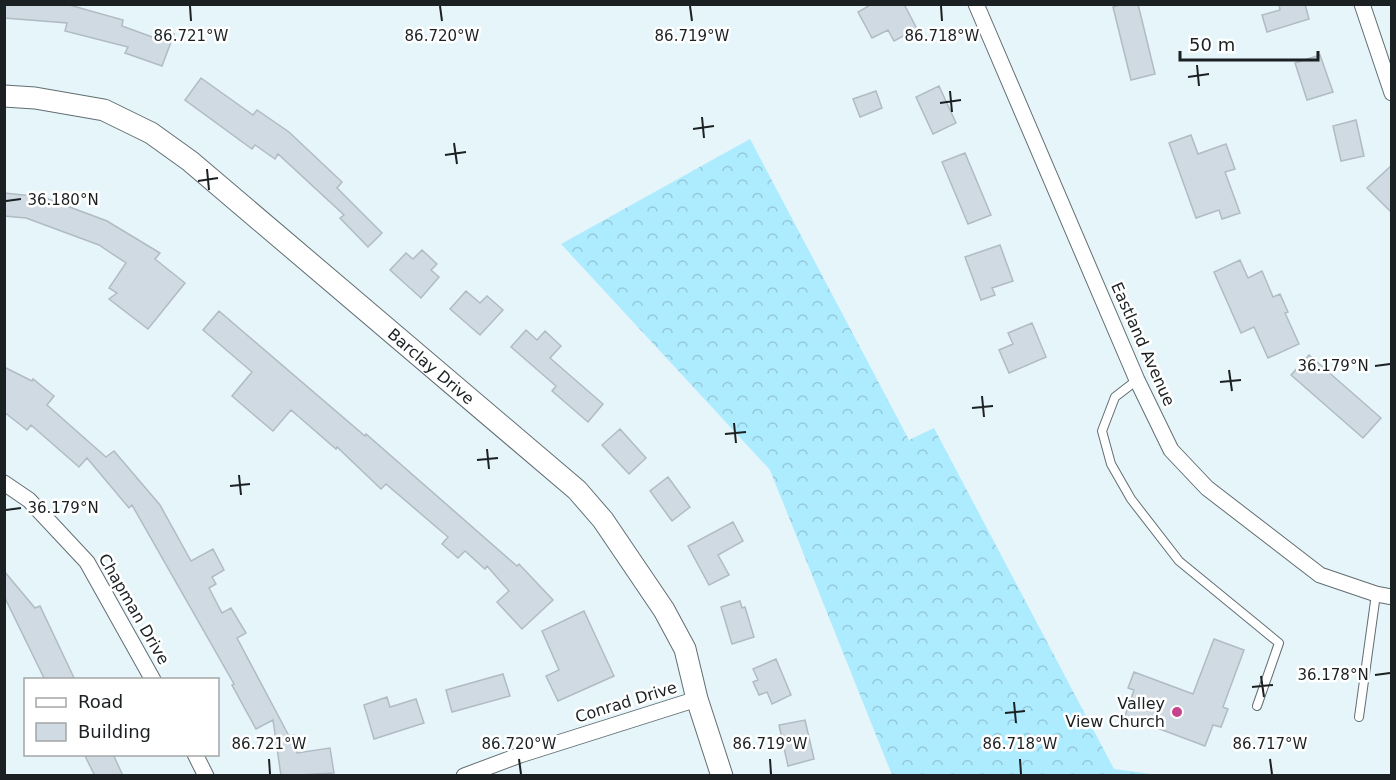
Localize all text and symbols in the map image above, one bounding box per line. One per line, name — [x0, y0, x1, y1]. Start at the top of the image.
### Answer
scale bar — [1180, 24, 1318, 62]
text: 86.721°W — [154, 27, 229, 45]
text: 86.720°W — [405, 27, 480, 45]
text: 86.719°W — [655, 27, 730, 45]
text: 86.718°W — [905, 27, 980, 45]
text: 50 m — [1189, 34, 1235, 55]
text: 36.180°N — [27, 191, 99, 209]
street label: Eastland Avenue — [1107, 279, 1179, 409]
street label: Barclay Drive — [384, 324, 478, 408]
text: 36.179°N — [1297, 357, 1369, 375]
text: 36.179°N — [27, 499, 99, 517]
street label: Chapman Drive — [95, 550, 173, 668]
text: 36.178°N — [1297, 666, 1369, 684]
legend — [24, 678, 219, 756]
street label: Conrad Drive — [573, 678, 679, 726]
text: Road — [78, 691, 123, 712]
place label: Valley View Church — [1065, 694, 1165, 731]
marker: Valley View Church — [1170, 705, 1184, 719]
text: Building — [78, 721, 151, 742]
text: 86.721°W — [232, 735, 307, 753]
text: 86.720°W — [482, 735, 557, 753]
text: 86.719°W — [733, 735, 808, 753]
text: 86.718°W — [983, 735, 1058, 753]
text: 86.717°W — [1233, 735, 1308, 753]

